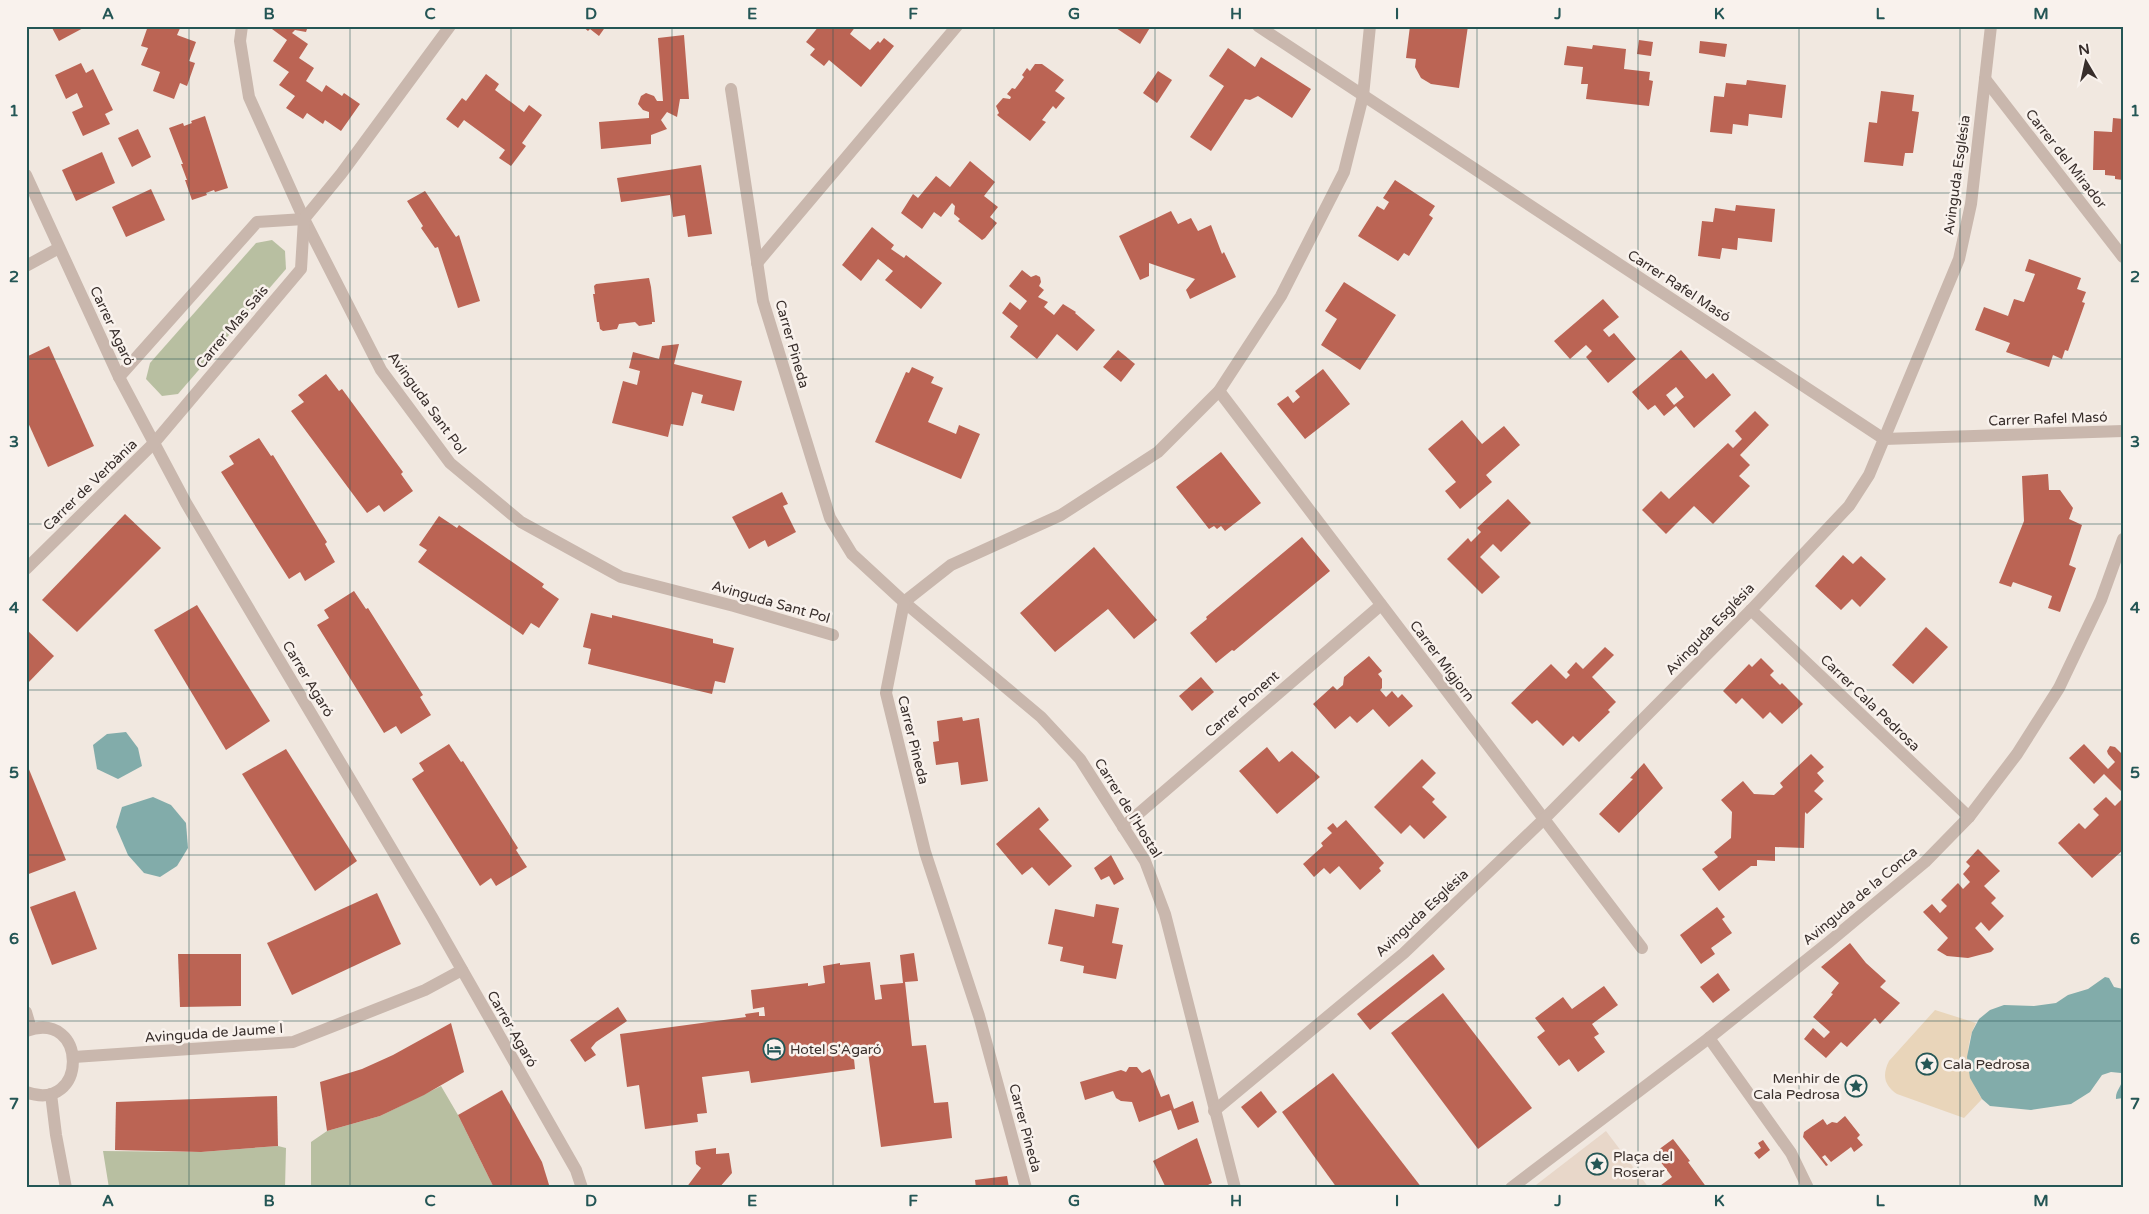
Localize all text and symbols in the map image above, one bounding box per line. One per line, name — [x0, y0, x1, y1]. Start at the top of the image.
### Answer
text: A — [102, 4, 114, 24]
text: B — [263, 4, 275, 24]
text: C — [424, 4, 436, 24]
text: D — [585, 4, 597, 24]
text: E — [747, 4, 757, 24]
text: F — [908, 4, 918, 24]
text: G — [1068, 4, 1080, 24]
text: H — [1230, 4, 1242, 24]
text: I — [1395, 4, 1399, 24]
text: J — [1553, 4, 1562, 24]
text: K — [1714, 4, 1725, 24]
text: L — [1875, 4, 1885, 24]
text: M — [2033, 4, 2049, 24]
north arrow — [2062, 38, 2112, 88]
text: N — [2077, 40, 2091, 59]
text: 1 — [9, 101, 19, 121]
text: 1 — [2130, 101, 2140, 121]
street label: Carrer del Mirador — [2022, 106, 2111, 213]
street label: Avinguda Església — [1940, 114, 1974, 236]
street label: Carrer Rafel Masó — [1624, 246, 1734, 326]
text: 2 — [9, 267, 19, 287]
text: 2 — [2130, 267, 2140, 287]
street label: Carrer Mas Sais — [192, 282, 272, 372]
street label: Carrer Agaró — [86, 284, 138, 368]
street label: Carrer Pineda — [771, 298, 813, 390]
street label: Avinguda Sant Pol — [384, 349, 470, 457]
street label: Carrer Rafel Masó — [1988, 408, 2108, 430]
text: 3 — [9, 432, 19, 452]
text: 3 — [2130, 432, 2140, 452]
street label: Carrer de Verbània — [39, 436, 141, 534]
street label: Avinguda Sant Pol — [710, 577, 832, 627]
street label: Avinguda Església — [1662, 580, 1758, 678]
text: 4 — [9, 598, 19, 618]
text: 4 — [2130, 598, 2140, 618]
street label: Carrer Migjorn — [1406, 617, 1478, 705]
street label: Carrer Agaró — [279, 638, 337, 720]
street label: Carrer Cala Pedrosa — [1817, 651, 1923, 755]
street label: Carrer Ponent — [1201, 667, 1283, 741]
street label: Carrer Pineda — [894, 694, 932, 786]
street label: Carrer de l'Hostal — [1091, 755, 1165, 861]
text: 5 — [9, 763, 19, 783]
text: 5 — [2130, 763, 2140, 783]
street label: Avinguda de la Conca — [1799, 843, 1921, 949]
street label: Avinguda Església — [1372, 866, 1472, 960]
text: 6 — [9, 929, 19, 949]
text: 6 — [2130, 929, 2140, 949]
street label: Carrer Agaró — [483, 988, 541, 1070]
street label: Avinguda de Jaume I — [144, 1020, 284, 1046]
hotel icon: Hotel S'Agaró — [762, 1037, 786, 1061]
place label: Hotel S'Agaró — [790, 1041, 882, 1058]
place icon: Cala Pedrosa — [1915, 1052, 1939, 1076]
place label: Cala Pedrosa — [1943, 1056, 2030, 1073]
place label: Menhir de Cala Pedrosa — [1753, 1070, 1840, 1103]
place icon: Menhir de Cala Pedrosa — [1844, 1074, 1868, 1098]
street label: Carrer Pineda — [1005, 1082, 1045, 1174]
text: 7 — [9, 1094, 19, 1114]
text: 7 — [2130, 1094, 2140, 1114]
place label: Plaça del Roserar — [1613, 1148, 1673, 1181]
place icon: Plaça del Roserar — [1585, 1152, 1609, 1176]
text: A — [102, 1191, 114, 1211]
text: B — [263, 1191, 275, 1211]
text: C — [424, 1191, 436, 1211]
text: D — [585, 1191, 597, 1211]
text: E — [747, 1191, 757, 1211]
text: F — [908, 1191, 918, 1211]
text: G — [1068, 1191, 1080, 1211]
text: H — [1230, 1191, 1242, 1211]
text: I — [1395, 1191, 1399, 1211]
text: J — [1553, 1191, 1562, 1211]
text: K — [1714, 1191, 1725, 1211]
text: L — [1875, 1191, 1885, 1211]
text: M — [2033, 1191, 2049, 1211]

